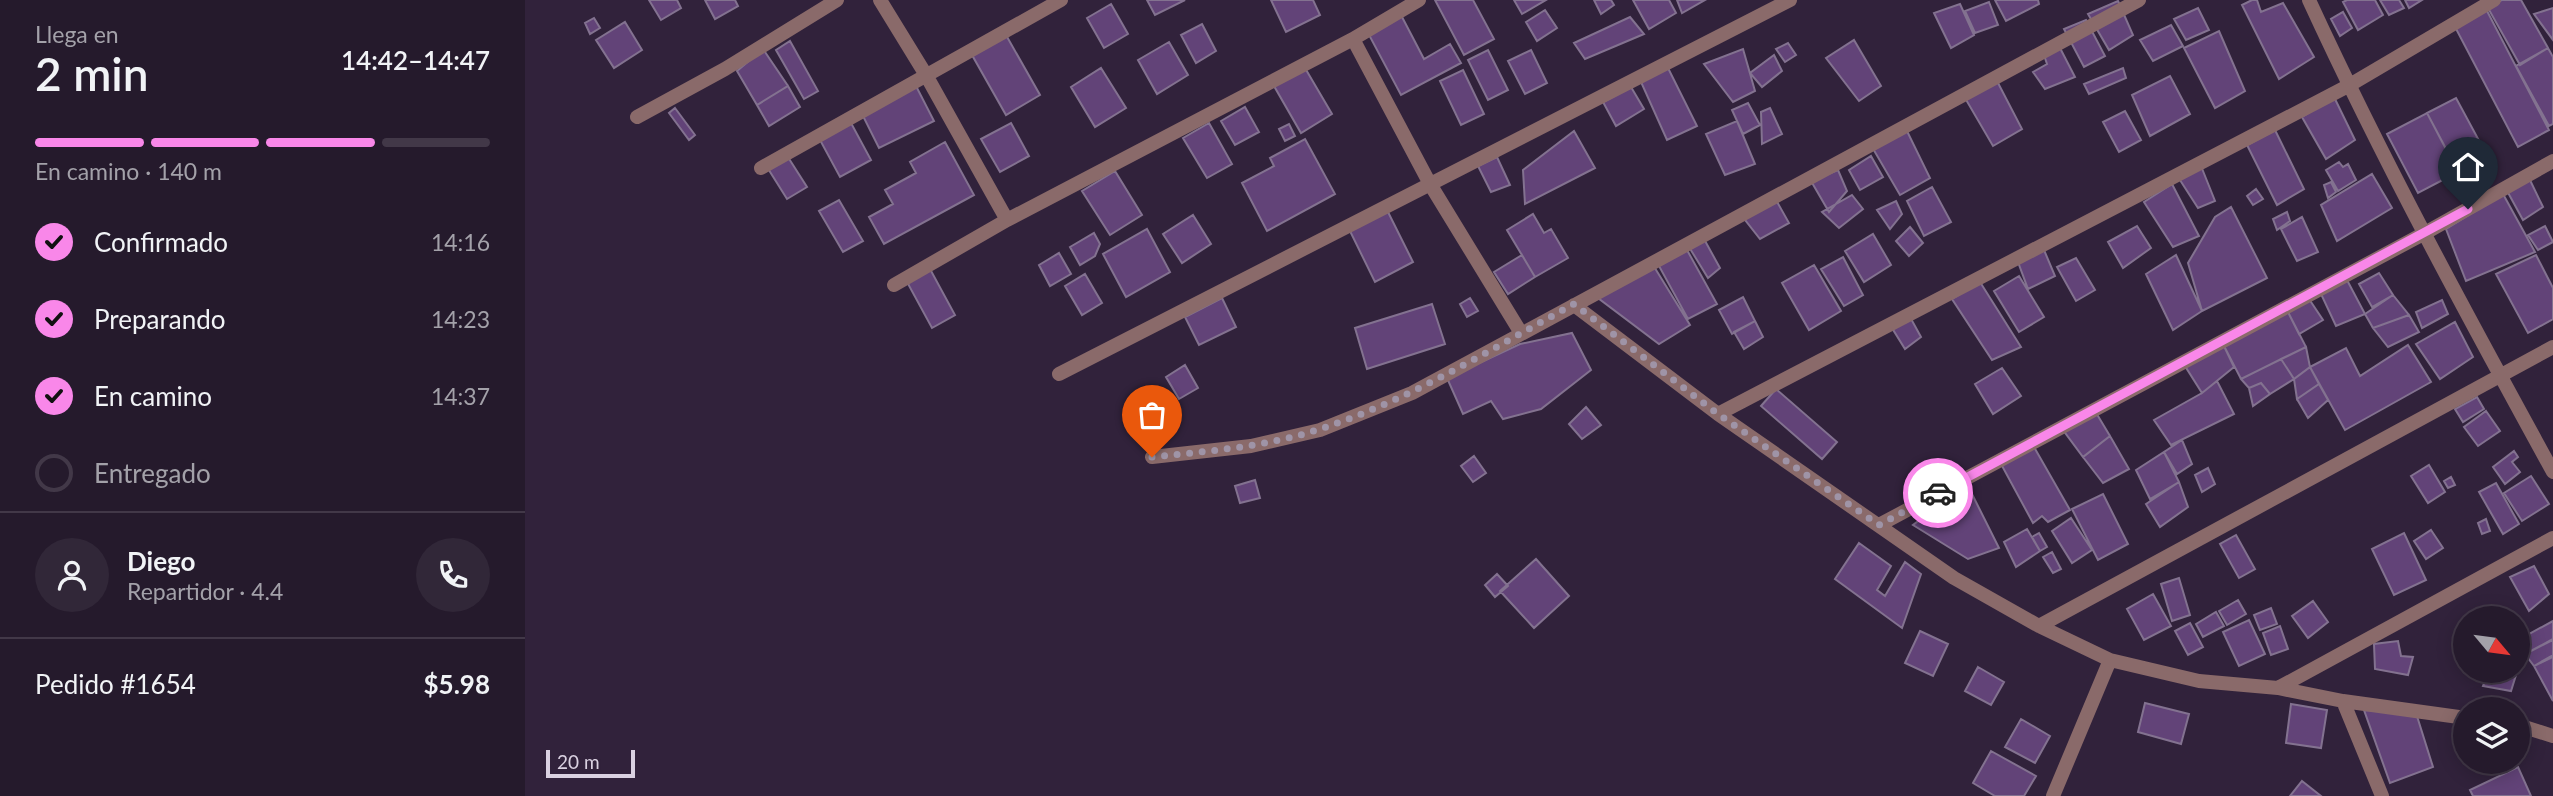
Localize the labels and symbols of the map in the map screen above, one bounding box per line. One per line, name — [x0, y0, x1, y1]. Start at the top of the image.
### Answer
pin — [2438, 137, 2498, 209]
pin — [1122, 385, 1182, 457]
courier — [1903, 458, 1973, 528]
north arrow — [2453, 606, 2531, 682]
scale bar — [546, 747, 635, 779]

